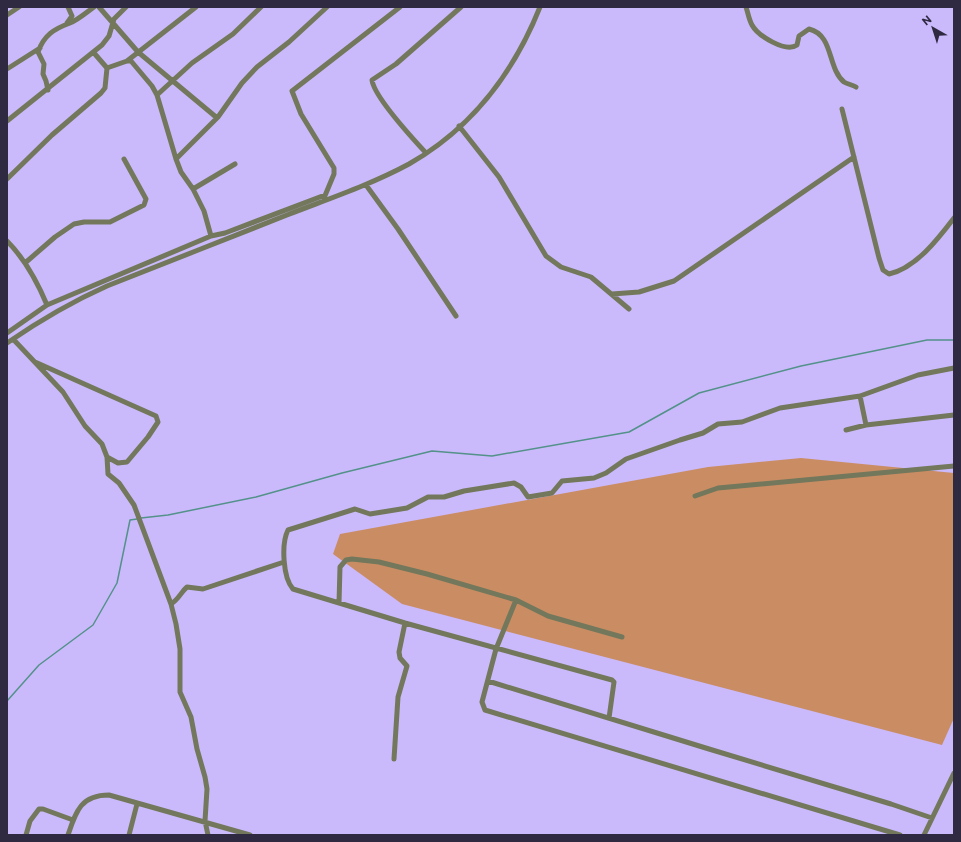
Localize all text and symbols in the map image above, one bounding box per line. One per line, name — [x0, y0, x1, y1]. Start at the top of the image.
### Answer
north arrow — [913, 8, 953, 48]
text: N — [919, 12, 934, 27]

